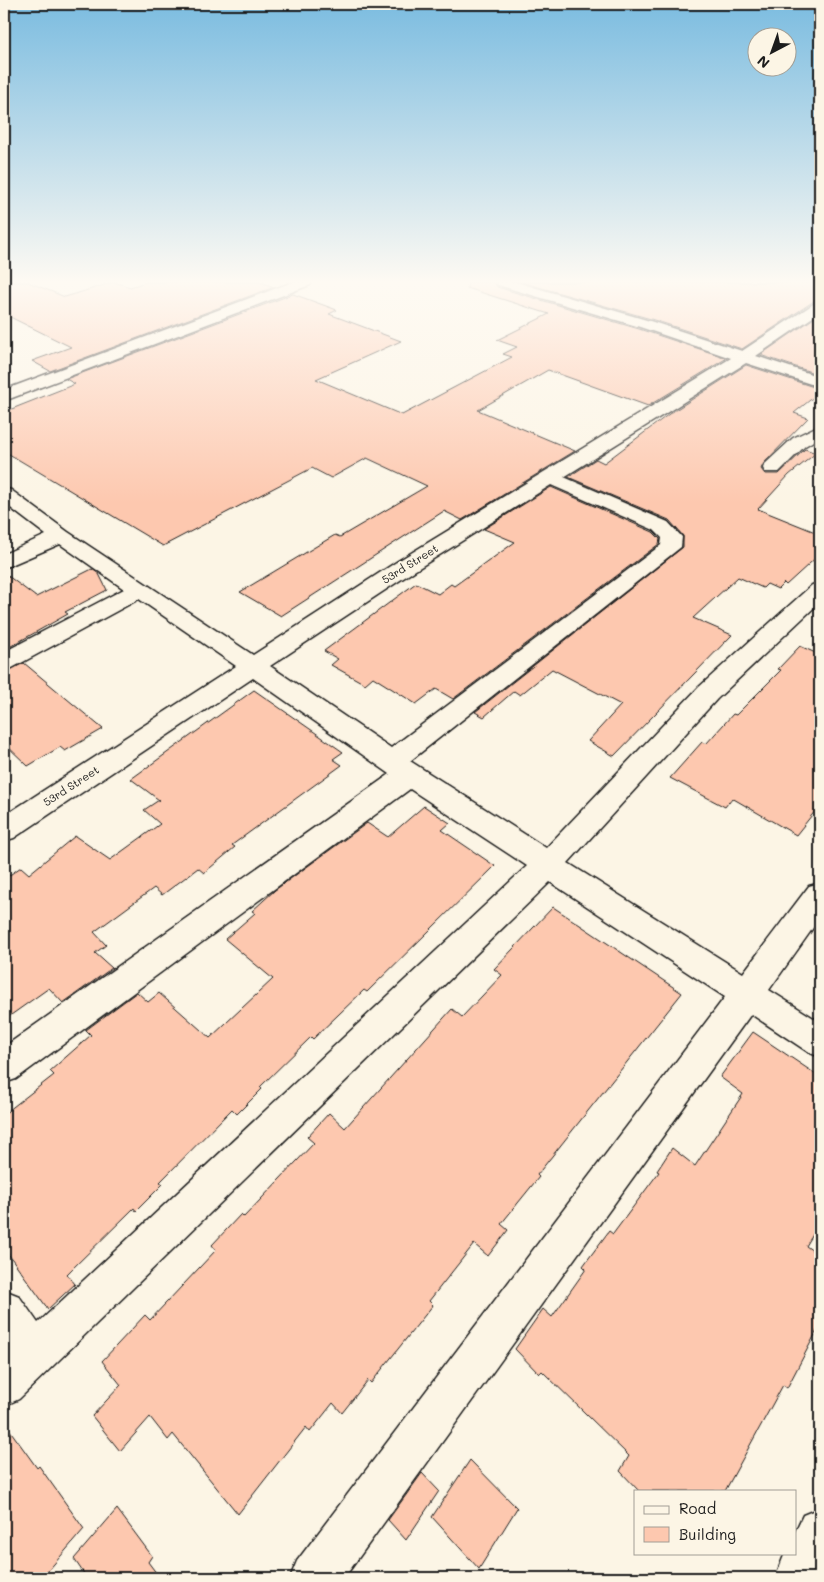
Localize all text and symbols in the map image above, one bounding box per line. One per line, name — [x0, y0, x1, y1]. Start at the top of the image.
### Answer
north arrow — [746, 28, 796, 78]
text: N — [753, 52, 773, 73]
street label: 53rd Street — [379, 540, 441, 587]
street label: 53rd Street — [40, 762, 102, 809]
legend — [634, 1490, 796, 1554]
text: Road — [679, 1498, 716, 1518]
text: Building — [679, 1524, 736, 1544]

